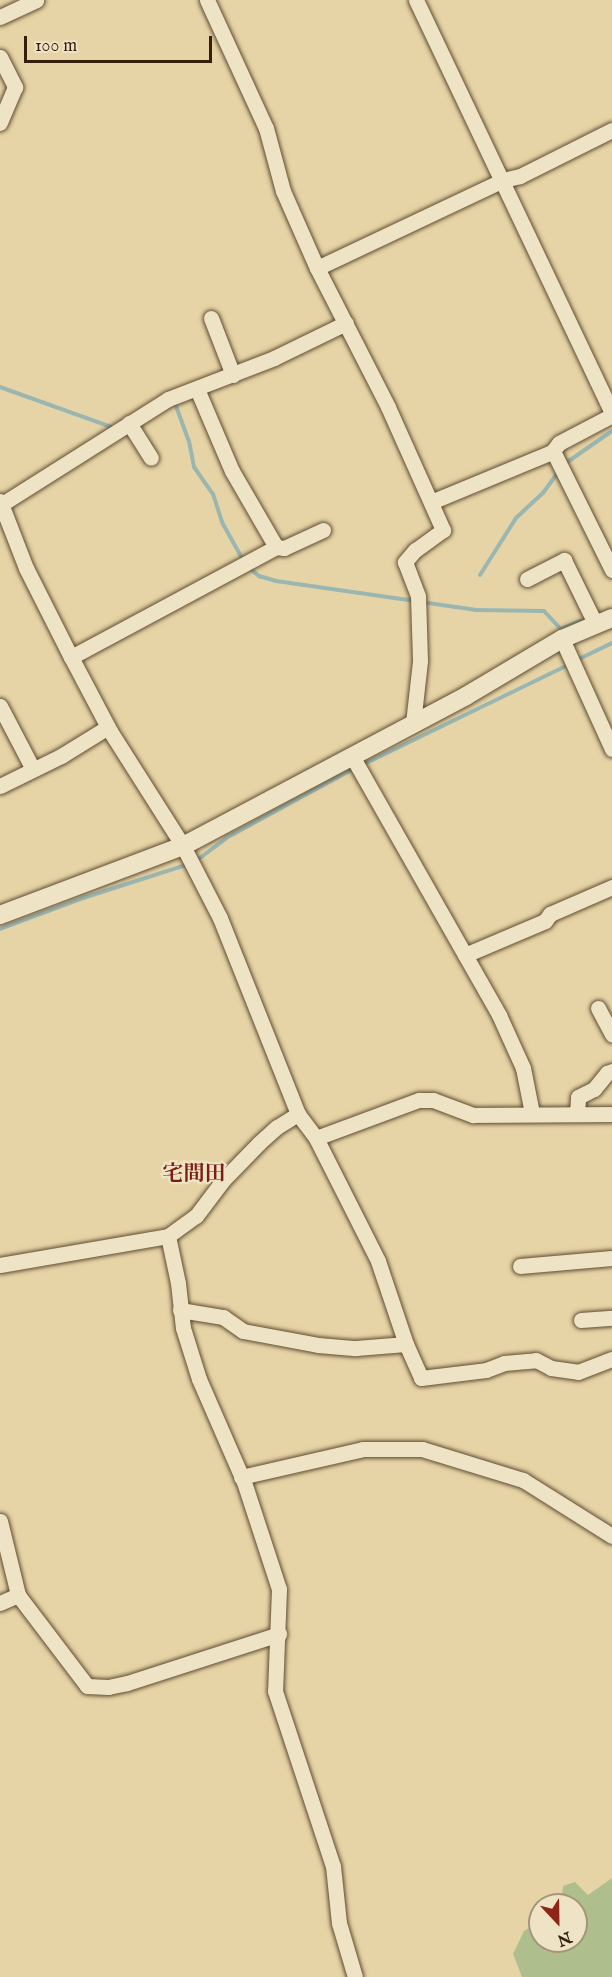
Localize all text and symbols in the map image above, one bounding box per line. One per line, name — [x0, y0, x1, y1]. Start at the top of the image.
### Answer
scale bar — [27, 24, 214, 62]
text: 100 m — [35, 35, 77, 58]
district label: 宅間田 — [163, 1162, 225, 1188]
north arrow — [528, 1893, 588, 1953]
text: N — [554, 1926, 574, 1950]

